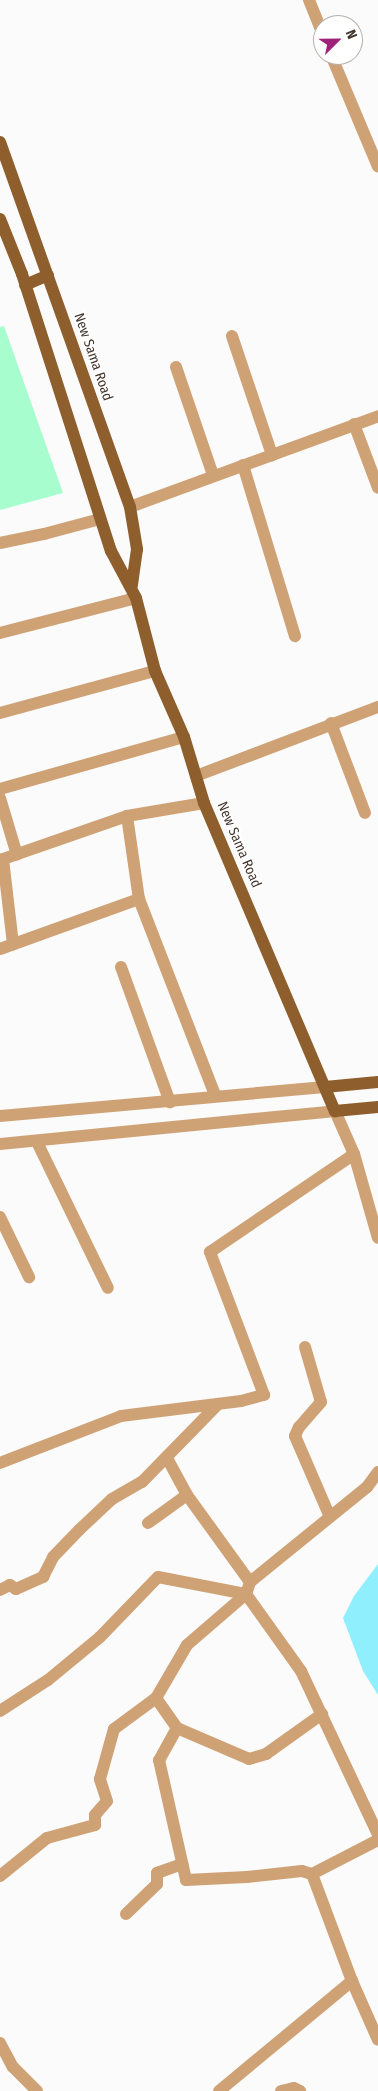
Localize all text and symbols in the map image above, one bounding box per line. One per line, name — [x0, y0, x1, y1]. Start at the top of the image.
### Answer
north arrow — [313, 15, 363, 65]
text: N — [342, 27, 361, 42]
street label: New Sama Road — [70, 311, 116, 403]
street label: New Sama Road — [213, 800, 265, 890]

